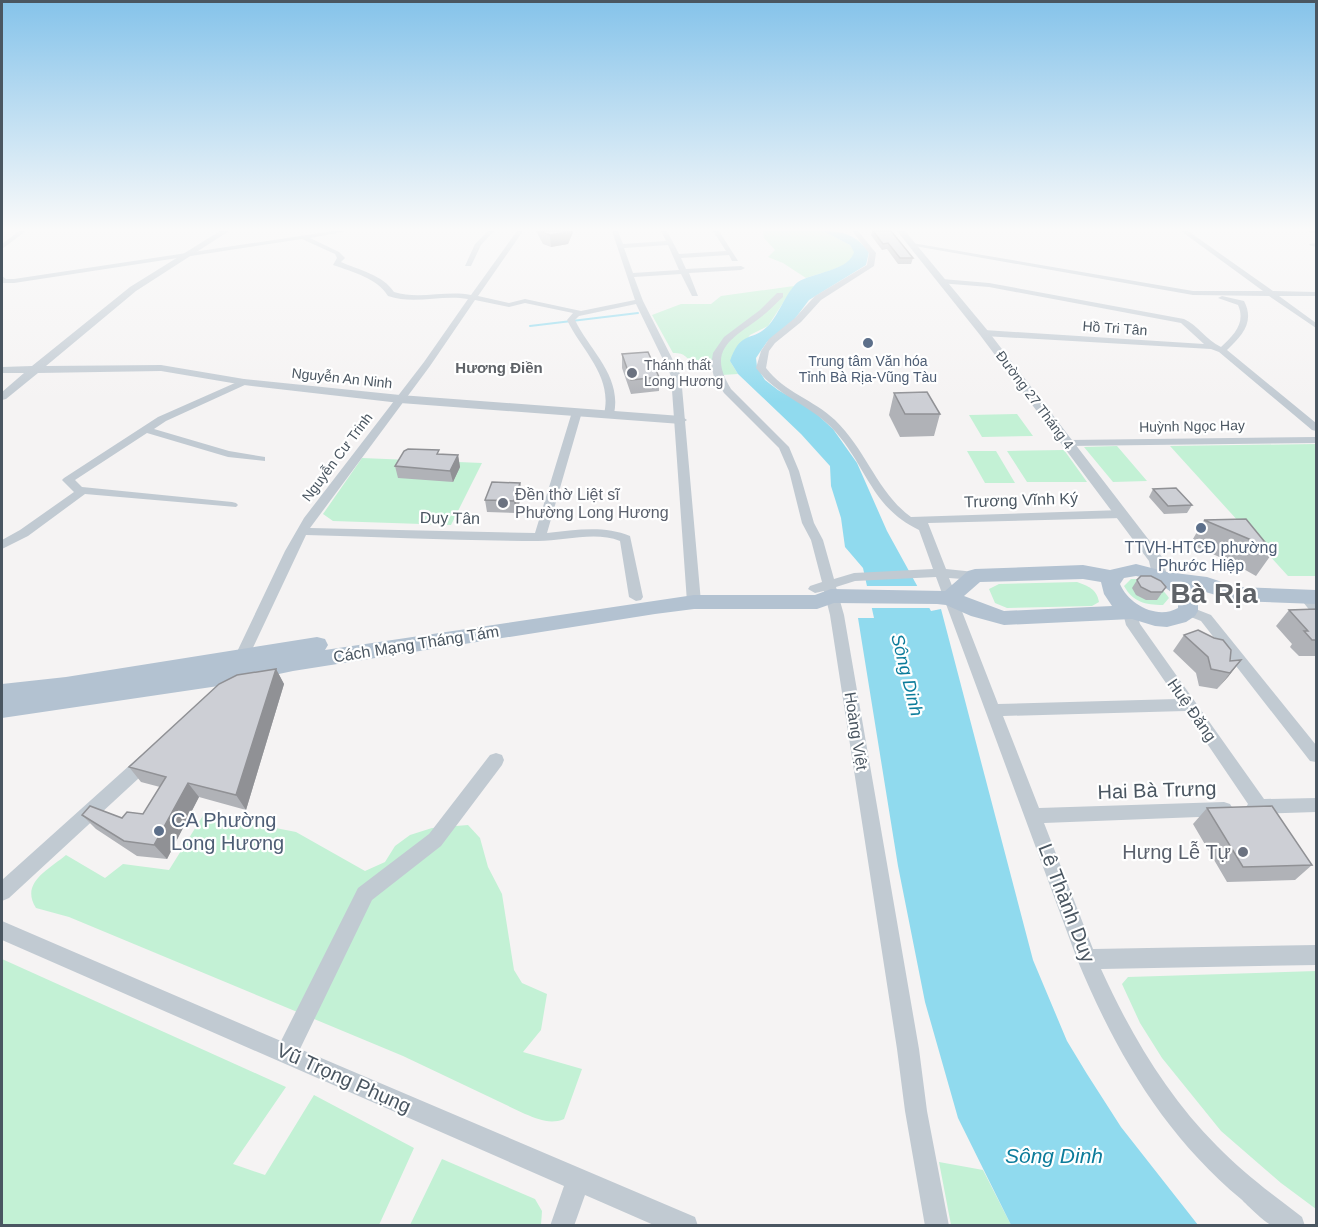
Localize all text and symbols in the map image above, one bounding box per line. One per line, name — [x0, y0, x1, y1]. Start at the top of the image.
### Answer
street label: Hồ Tri Tân — [1082, 318, 1148, 338]
marker: Trung tâm Văn hóa Tỉnh Bà Rịa-Vũng Tàu — [861, 336, 875, 350]
street label: Đường 27 Tháng 4 — [993, 348, 1077, 452]
place label: Trung tâm Văn hóa Tỉnh Bà Rịa-Vũng Tàu — [799, 353, 937, 385]
place label: Thánh thất Long Hương — [644, 357, 723, 389]
district label: Hương Điền — [455, 359, 543, 376]
street label: Nguyễn An Ninh — [291, 365, 393, 391]
marker: Thánh thất Long Hương — [625, 366, 639, 380]
street label: Nguyễn Cư Trinh — [299, 410, 375, 504]
street label: Huỳnh Ngọc Hay — [1139, 417, 1245, 435]
place label: Đền thờ Liệt sĩ Phường Long Hương — [515, 486, 669, 521]
street label: Trương Vĩnh Ký — [964, 490, 1078, 510]
marker: Đền thờ Liệt sĩ Phường Long Hương — [496, 496, 510, 510]
street label: Duy Tân — [420, 509, 480, 527]
marker: TTVH-HTCĐ phường Phước Hiệp — [1194, 521, 1208, 535]
place label: TTVH-HTCĐ phường Phước Hiệp — [1125, 539, 1277, 574]
district label: Bà Rịa — [1170, 578, 1258, 609]
street label: Cách Mạng Tháng Tám — [332, 623, 500, 665]
water label: Sông Dinh — [887, 632, 927, 718]
street label: Huệ Đăng — [1164, 676, 1220, 744]
street label: Hoàng Việt — [841, 691, 871, 772]
street label: Hai Bà Trưng — [1097, 777, 1217, 803]
place label: CA Phường Long Hương — [171, 809, 284, 854]
marker: CA Phường Long Hương — [152, 824, 166, 838]
street label: Lê Thành Duy — [1034, 841, 1100, 965]
place label: Hưng Lễ Tự — [1122, 841, 1231, 863]
marker: Hưng Lễ Tự — [1236, 845, 1250, 859]
street label: Vũ Trọng Phụng — [273, 1039, 415, 1117]
water label: Sông Dinh — [1005, 1144, 1103, 1167]

